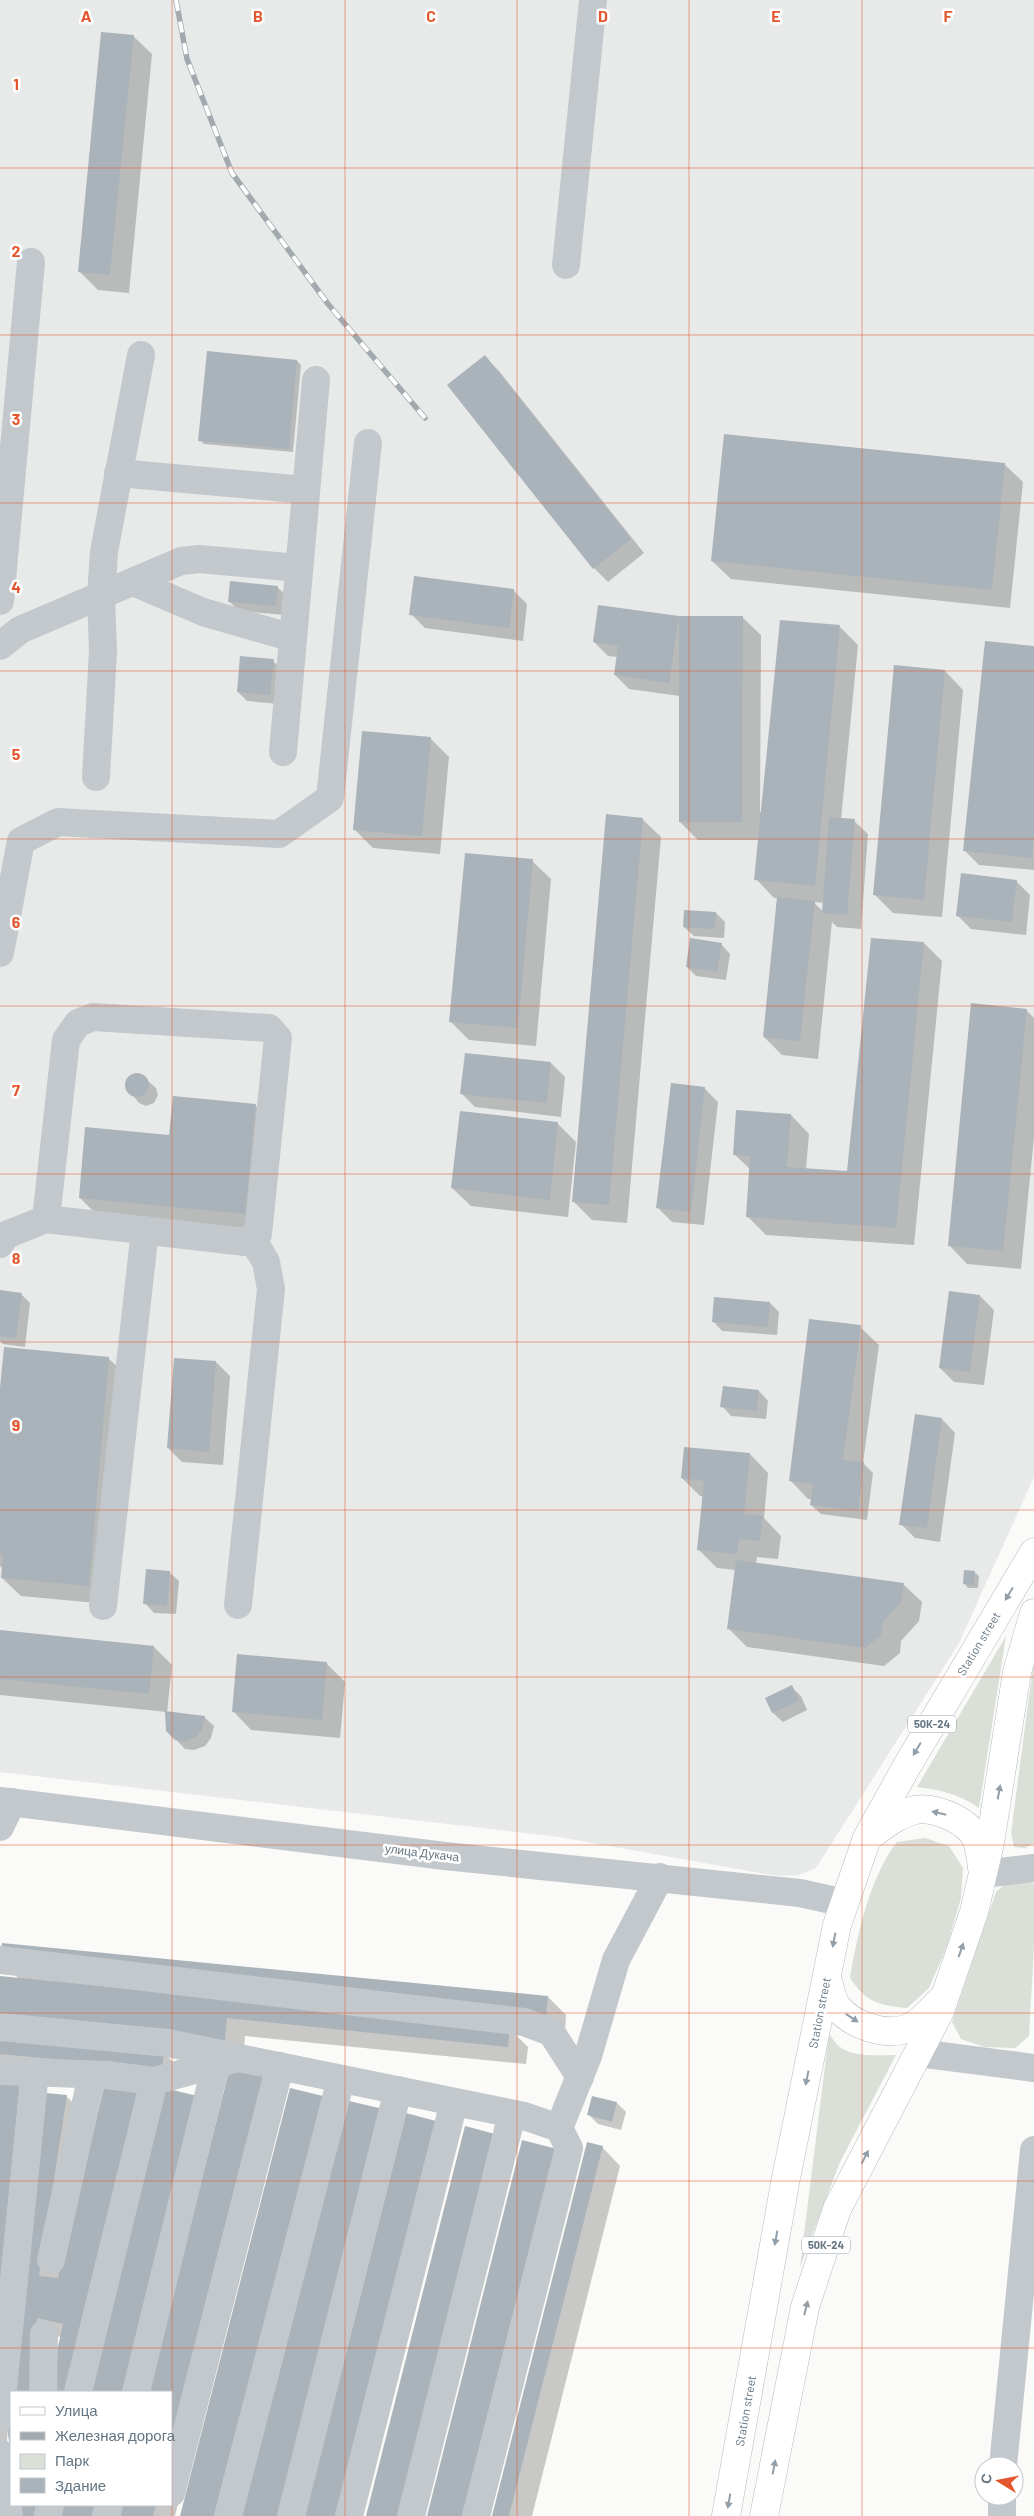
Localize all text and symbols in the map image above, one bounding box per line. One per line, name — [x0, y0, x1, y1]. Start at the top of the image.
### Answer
text: A — [81, 6, 92, 25]
text: B — [253, 6, 263, 25]
text: C — [426, 6, 436, 25]
text: D — [598, 6, 608, 25]
text: E — [771, 6, 781, 25]
text: F — [944, 6, 953, 25]
text: 1 — [13, 74, 19, 93]
text: 2 — [12, 241, 21, 260]
text: 3 — [12, 409, 20, 428]
text: 4 — [11, 577, 21, 596]
text: 5 — [12, 744, 21, 763]
text: 6 — [12, 912, 21, 931]
text: 7 — [12, 1080, 20, 1099]
text: 8 — [12, 1248, 21, 1267]
text: 9 — [12, 1415, 20, 1434]
one-way arrow — [1005, 1587, 1013, 1602]
street label: Station street — [954, 1609, 1003, 1678]
road number: 50К-24 — [908, 1716, 956, 1732]
one-way arrow — [912, 1742, 921, 1755]
one-way arrow — [995, 1784, 1003, 1800]
one-way arrow — [931, 1809, 946, 1817]
street label: улица Дукача — [384, 1841, 460, 1865]
one-way arrow — [830, 1933, 838, 1948]
one-way arrow — [958, 1942, 965, 1957]
street label: Station street — [805, 1976, 833, 2049]
one-way arrow — [845, 2013, 859, 2023]
one-way arrow — [803, 2071, 811, 2086]
one-way arrow — [861, 2150, 869, 2164]
one-way arrow — [772, 2230, 780, 2246]
road number: 50К-24 — [802, 2236, 850, 2254]
one-way arrow — [802, 2300, 810, 2315]
street label: Station street — [732, 2374, 758, 2447]
legend — [10, 2391, 172, 2506]
text: Улица — [55, 2401, 98, 2419]
text: Железная дорога — [55, 2426, 176, 2444]
text: Парк — [55, 2451, 89, 2469]
north arrow — [974, 2456, 1024, 2506]
one-way arrow — [770, 2459, 778, 2475]
text: С — [976, 2472, 995, 2485]
text: Здание — [55, 2476, 106, 2494]
one-way arrow — [725, 2493, 733, 2509]

